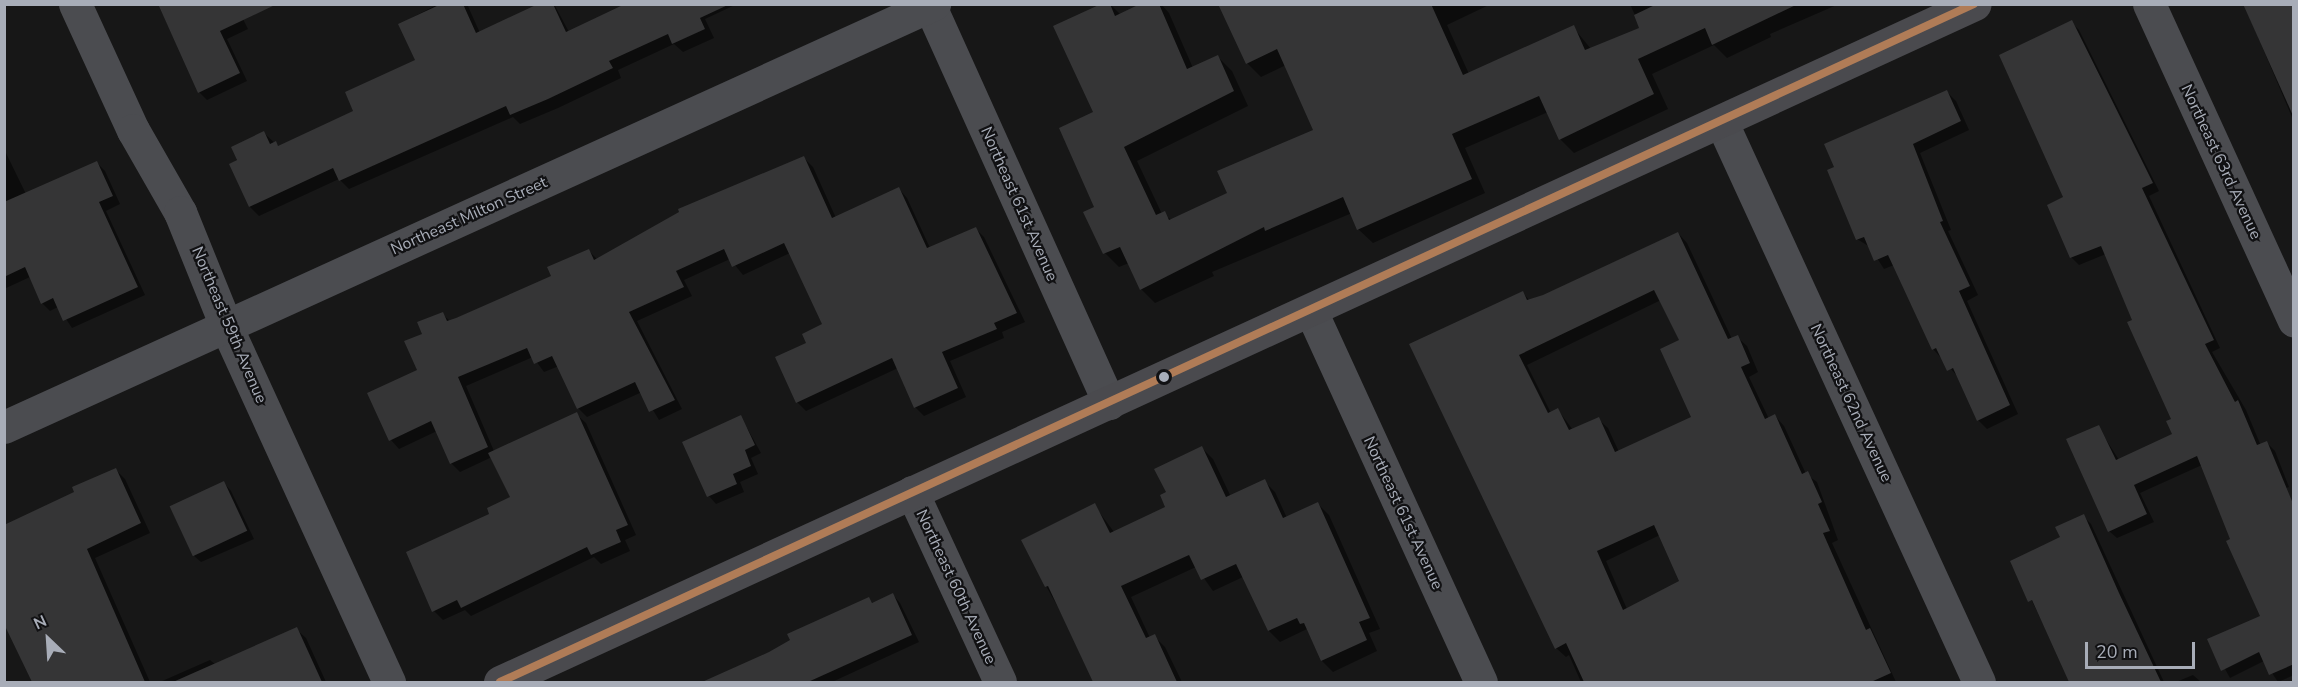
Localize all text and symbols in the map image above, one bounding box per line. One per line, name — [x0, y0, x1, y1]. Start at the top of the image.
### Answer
street label: Northeast 63rd Avenue — [2177, 82, 2265, 242]
street label: Northeast 61st Avenue — [976, 124, 1062, 284]
street label: Northeast Milton Street — [388, 173, 550, 259]
street label: Northeast 59th Avenue — [187, 244, 271, 406]
street label: Northeast 62nd Avenue — [1806, 321, 1896, 485]
unlabelled marker — [1158, 371, 1170, 383]
street label: Northeast 61st Avenue — [1359, 433, 1447, 593]
street label: Northeast 60th Avenue — [912, 507, 1000, 667]
north arrow — [18, 609, 78, 669]
text: N — [30, 610, 50, 635]
scale bar — [2088, 630, 2198, 668]
text: 20 m — [2096, 640, 2138, 664]

